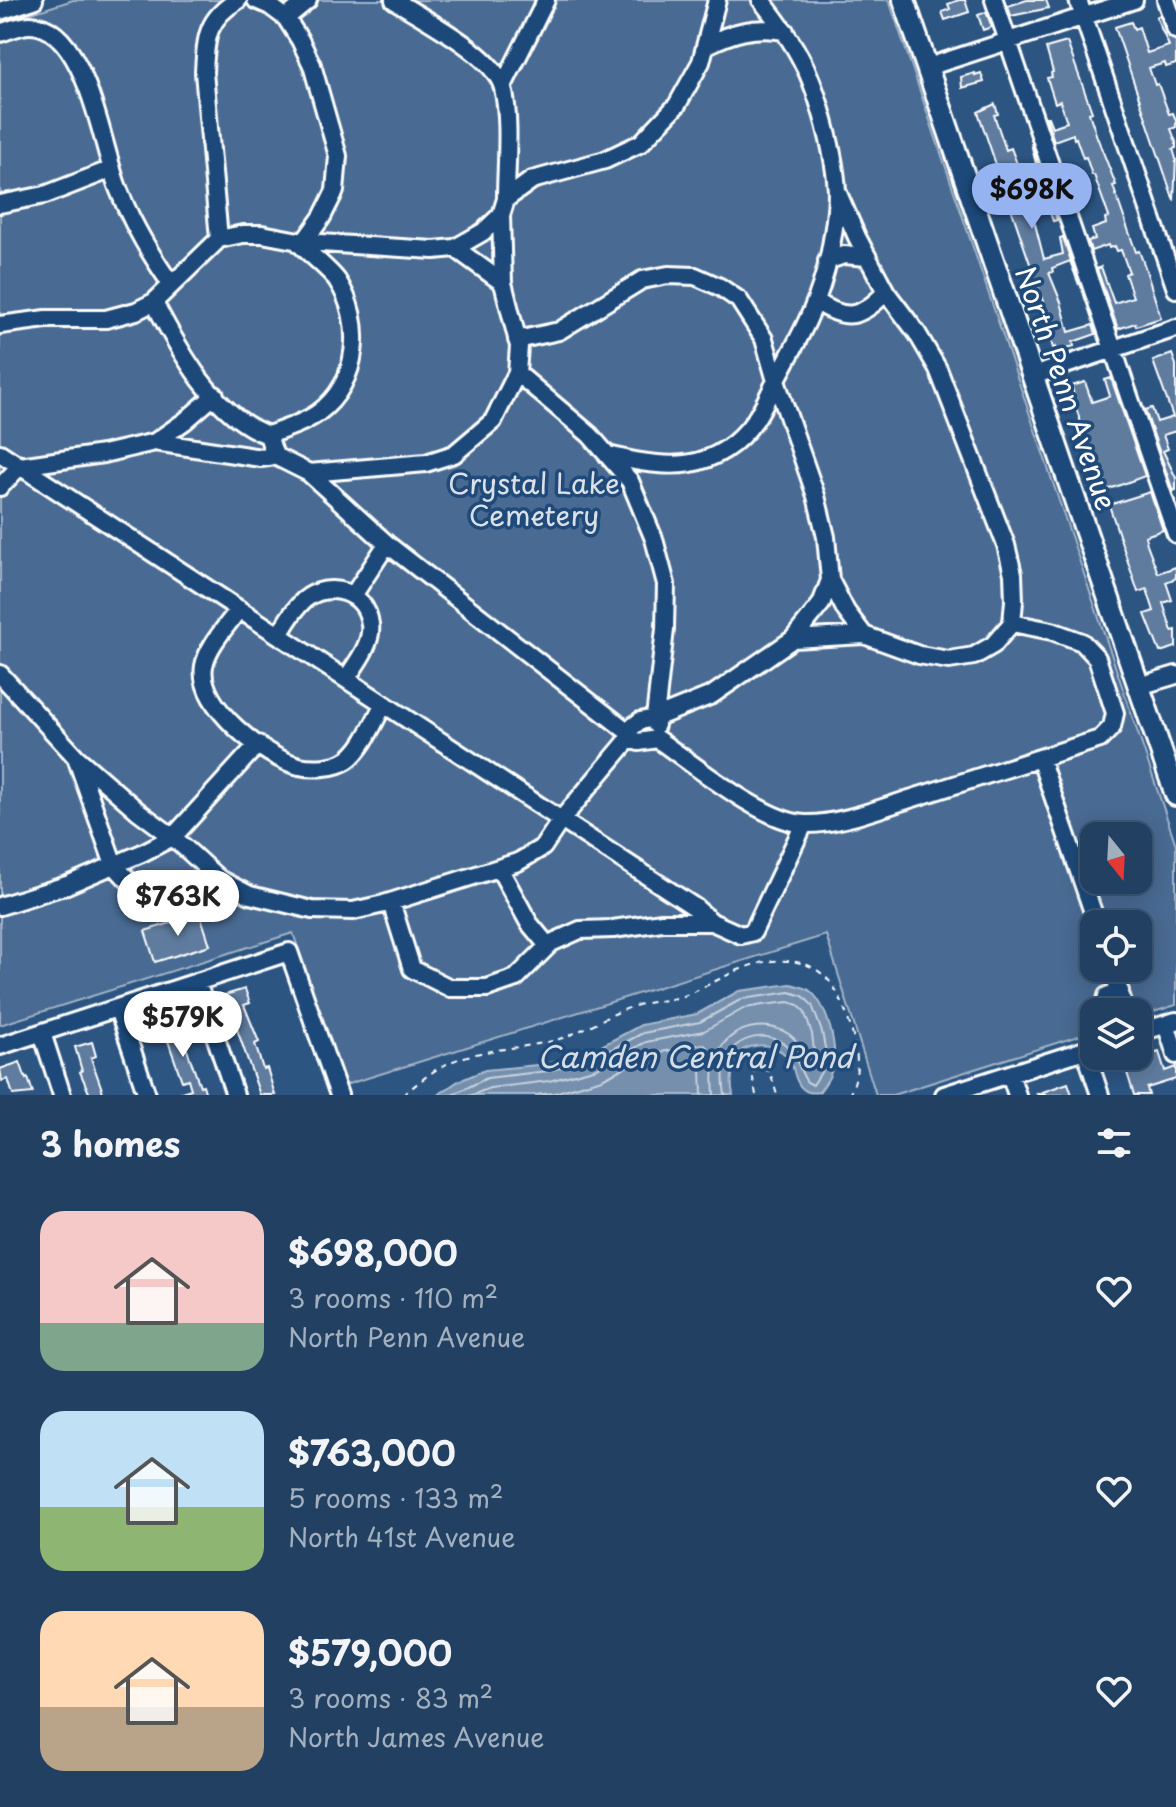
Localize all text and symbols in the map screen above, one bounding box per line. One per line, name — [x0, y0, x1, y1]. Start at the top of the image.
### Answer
pin: $698K — [976, 163, 1088, 231]
text: $698K — [990, 169, 1074, 208]
street label: North Penn Avenue — [1005, 260, 1129, 516]
park label: Crystal Lake Cemetery — [448, 461, 620, 536]
north arrow — [1080, 822, 1152, 894]
map controls — [1080, 822, 1152, 1070]
pin: $763K — [122, 870, 234, 938]
text: $763K — [135, 876, 221, 915]
button: locate — [1080, 910, 1152, 982]
pin: $579K — [127, 991, 239, 1059]
text: $579K — [142, 997, 224, 1036]
button: layers — [1080, 998, 1152, 1070]
water label: Camden Central Pond — [537, 1033, 857, 1078]
text: 3 homes — [40, 1117, 180, 1169]
icon: filters — [1092, 1121, 1136, 1165]
text: $698,000 — [288, 1226, 458, 1278]
icon: home — [104, 1243, 200, 1339]
icon: heart — [1092, 1269, 1136, 1313]
text: 3 rooms · 110 m² — [288, 1278, 498, 1317]
text: North Penn Avenue — [288, 1317, 525, 1356]
text: $763,000 — [288, 1426, 456, 1478]
icon: home — [104, 1443, 200, 1539]
icon: heart — [1092, 1469, 1136, 1513]
text: 5 rooms · 133 m² — [288, 1478, 503, 1517]
text: North 41st Avenue — [288, 1517, 515, 1556]
text: $579,000 — [288, 1626, 452, 1678]
icon: home — [104, 1643, 200, 1739]
icon: heart — [1092, 1669, 1136, 1713]
text: 3 rooms · 83 m² — [288, 1678, 493, 1717]
text: North James Avenue — [288, 1717, 545, 1756]

